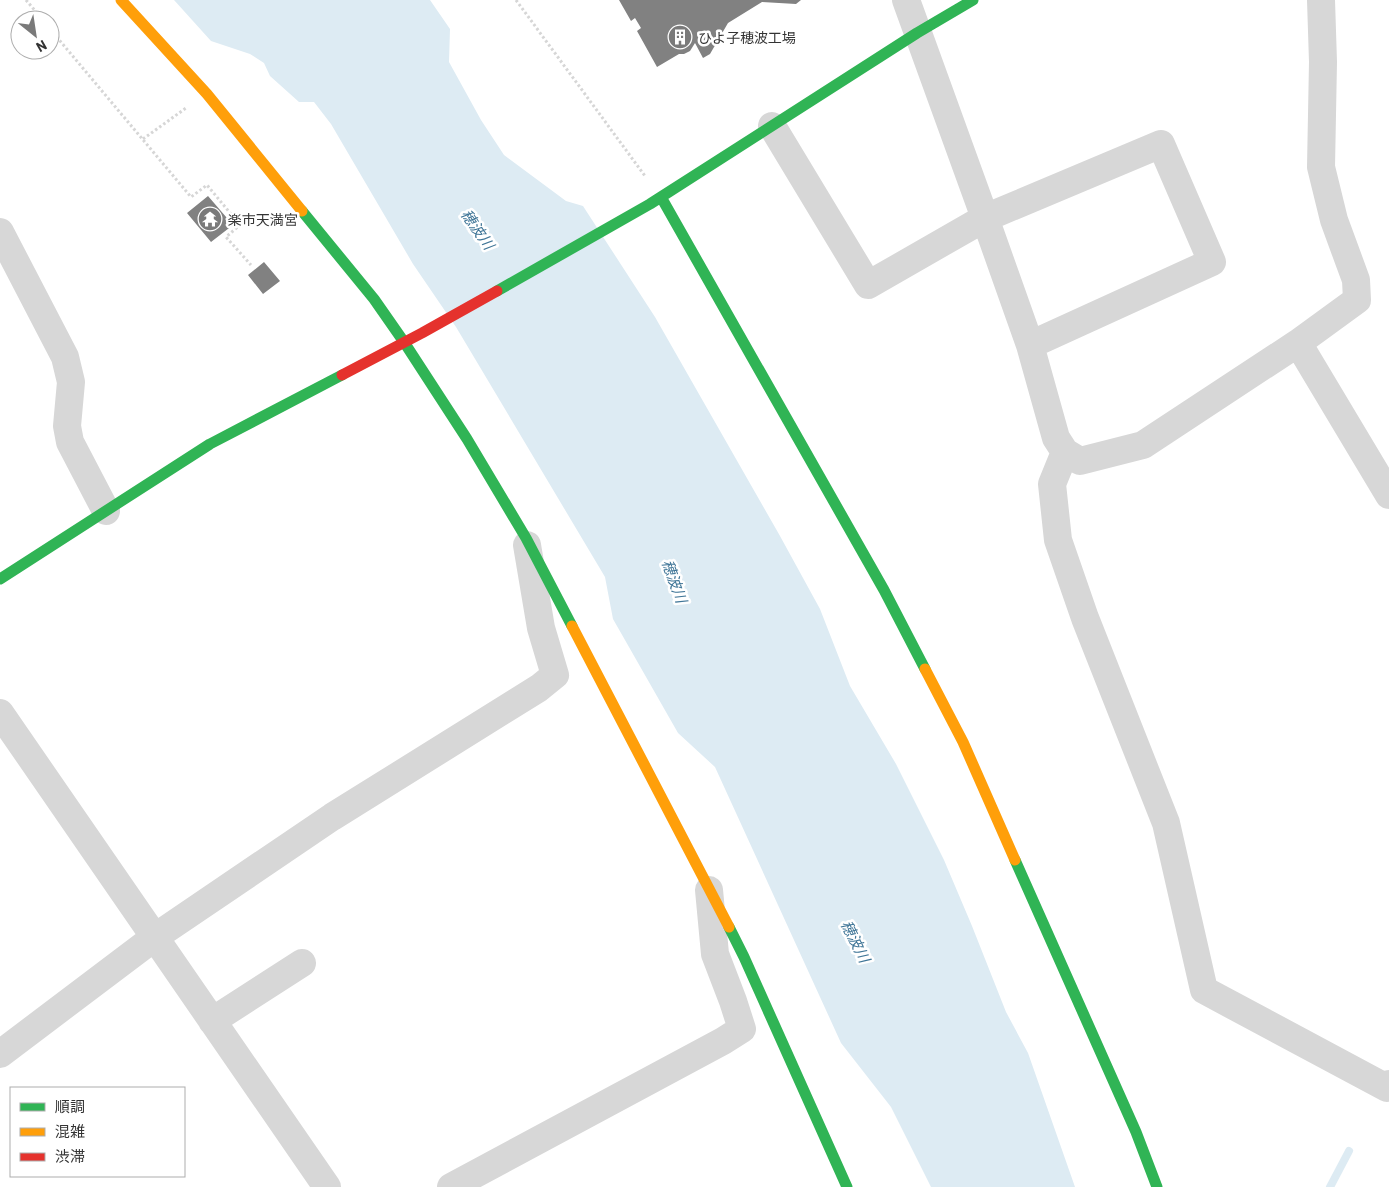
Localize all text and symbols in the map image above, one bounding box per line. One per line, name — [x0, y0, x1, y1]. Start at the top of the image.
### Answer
north arrow — [10, 10, 60, 60]
building icon: ひよ子穂波工場 — [667, 24, 693, 50]
place label: ひよ子穂波工場 — [698, 29, 796, 46]
text: N — [33, 37, 50, 56]
water label: 穂波川 — [458, 205, 499, 254]
temple icon: 楽市天満宮 — [197, 206, 223, 232]
place label: 楽市天満宮 — [228, 211, 298, 228]
water label: 穂波川 — [659, 557, 692, 607]
water label: 穂波川 — [838, 917, 875, 967]
legend — [10, 1087, 185, 1177]
text: 順調 — [55, 1097, 85, 1115]
text: 混雑 — [55, 1122, 85, 1140]
text: 渋滞 — [55, 1147, 85, 1165]

